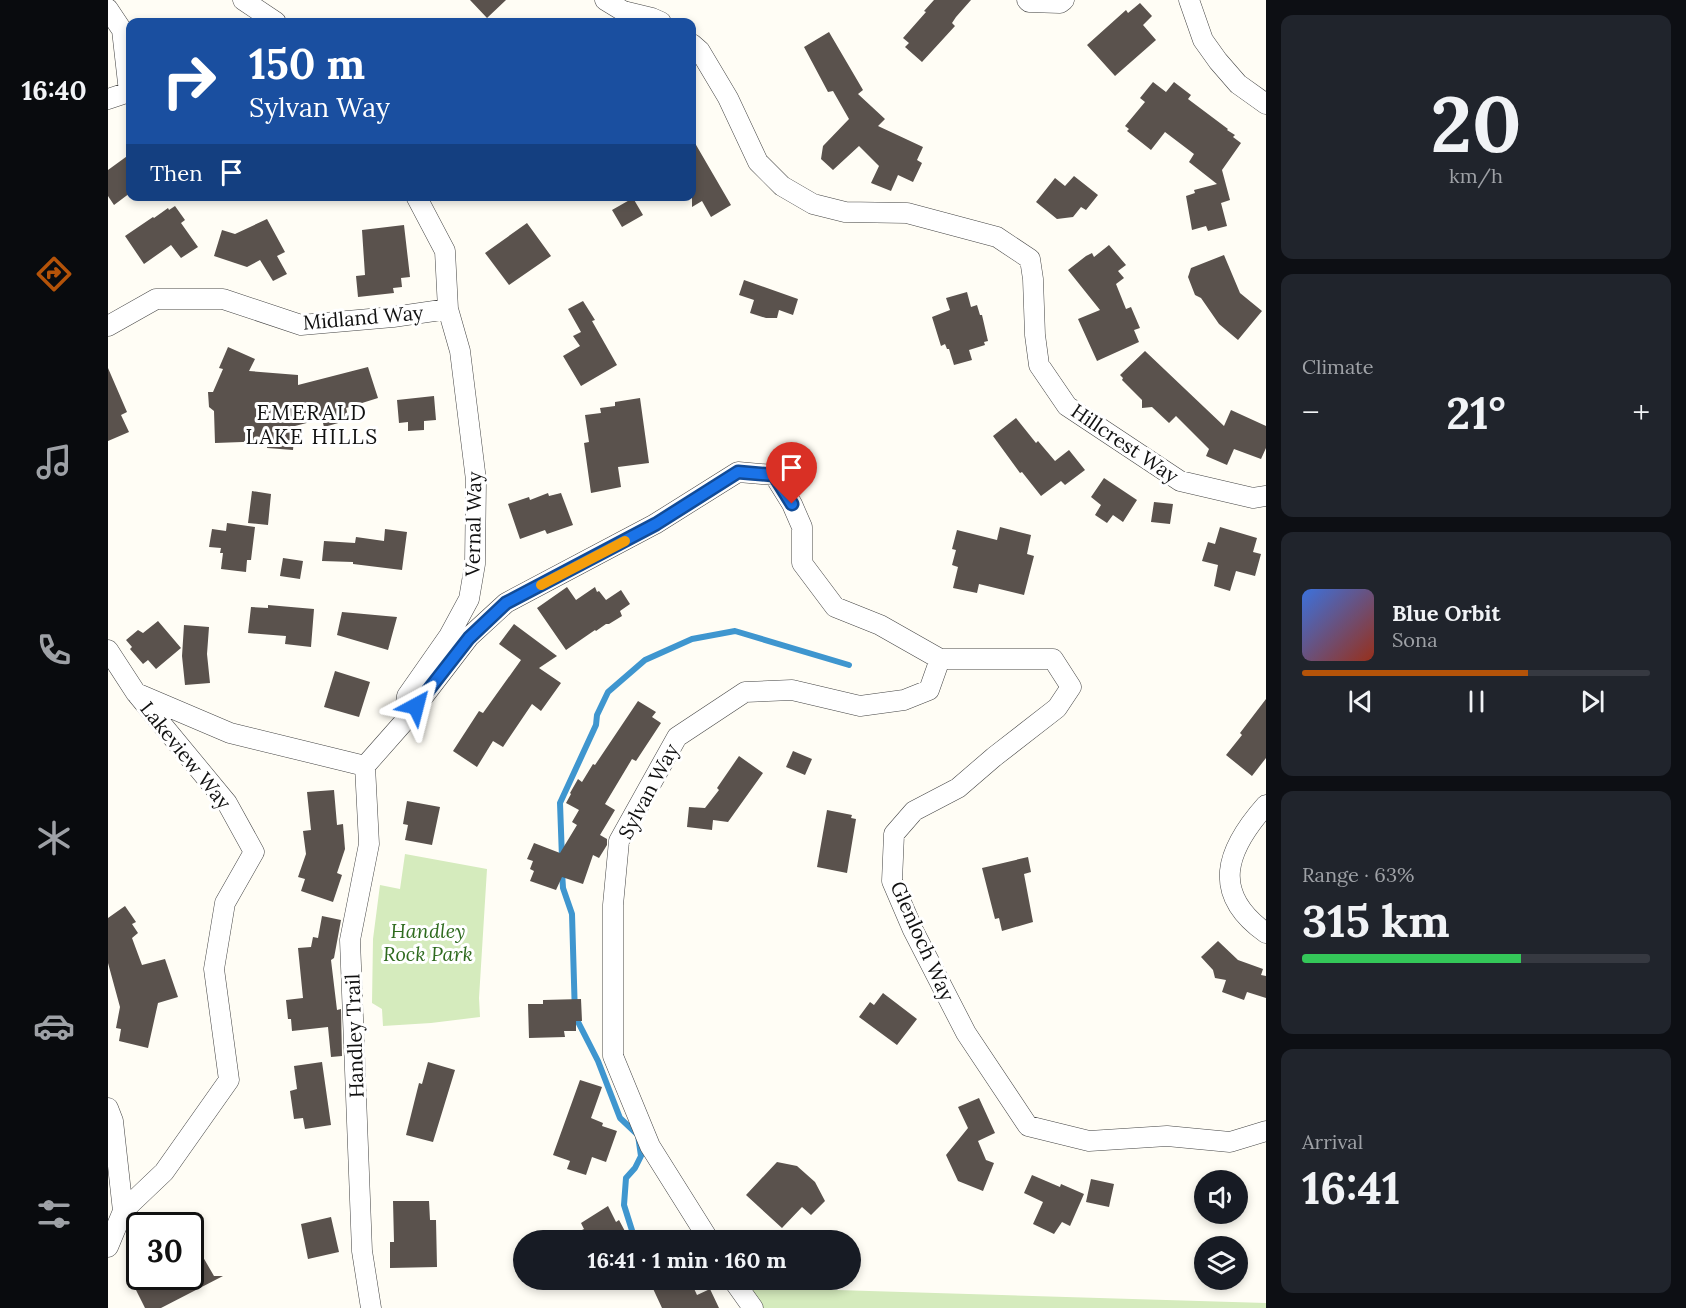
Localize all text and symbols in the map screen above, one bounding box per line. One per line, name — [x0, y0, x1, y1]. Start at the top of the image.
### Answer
text: 150 m — [249, 37, 365, 91]
icon: right — [150, 42, 228, 120]
text: 16:40 — [21, 73, 87, 107]
text: 20 — [1430, 74, 1522, 173]
text: Sylvan Way — [249, 90, 390, 124]
icon: arrive — [215, 156, 248, 189]
text: Then — [150, 159, 203, 187]
text: km/h — [1449, 163, 1503, 188]
icon: directions — [33, 253, 75, 295]
street label: Midland Way — [302, 299, 425, 335]
text: Climate — [1302, 354, 1374, 379]
text: 21° — [1446, 384, 1506, 441]
text: − — [1302, 391, 1320, 433]
text: + — [1632, 391, 1650, 433]
street label: Hillcrest Way — [1067, 398, 1184, 488]
district label: EMERALD LAKE HILLS — [245, 399, 379, 450]
icon: music — [33, 441, 75, 483]
pin — [766, 442, 817, 504]
icon: arrive — [775, 451, 808, 484]
street label: Vernal Way — [460, 471, 486, 578]
text: Blue Orbit — [1392, 599, 1500, 627]
text: Sona — [1392, 627, 1438, 652]
icon: phone — [33, 629, 75, 671]
position arrow — [384, 674, 448, 738]
icon: previous — [1344, 685, 1377, 718]
icon: pause — [1460, 685, 1493, 718]
icon: next — [1576, 685, 1609, 718]
street label: Lakeview Way — [135, 696, 237, 814]
street label: Sylvan Way — [612, 739, 684, 843]
icon: climate — [33, 817, 75, 859]
text: Range · 63% — [1302, 862, 1414, 887]
street label: Glenloch Way — [885, 877, 961, 1005]
text: 315 km — [1302, 892, 1450, 949]
park label: Handley Rock Park — [383, 918, 473, 966]
street label: Handley Trail — [339, 973, 369, 1099]
icon: car — [33, 1005, 75, 1047]
text: Arrival — [1302, 1129, 1363, 1154]
text: 16:41 — [1302, 1159, 1400, 1216]
map controls — [1194, 1170, 1248, 1290]
button: sound — [1194, 1170, 1248, 1224]
icon: filters — [33, 1193, 75, 1235]
speed limit sign: 30 — [126, 1212, 204, 1290]
button: layers — [1194, 1236, 1248, 1290]
text: 16:41 · 1 min · 160 m — [588, 1246, 786, 1274]

